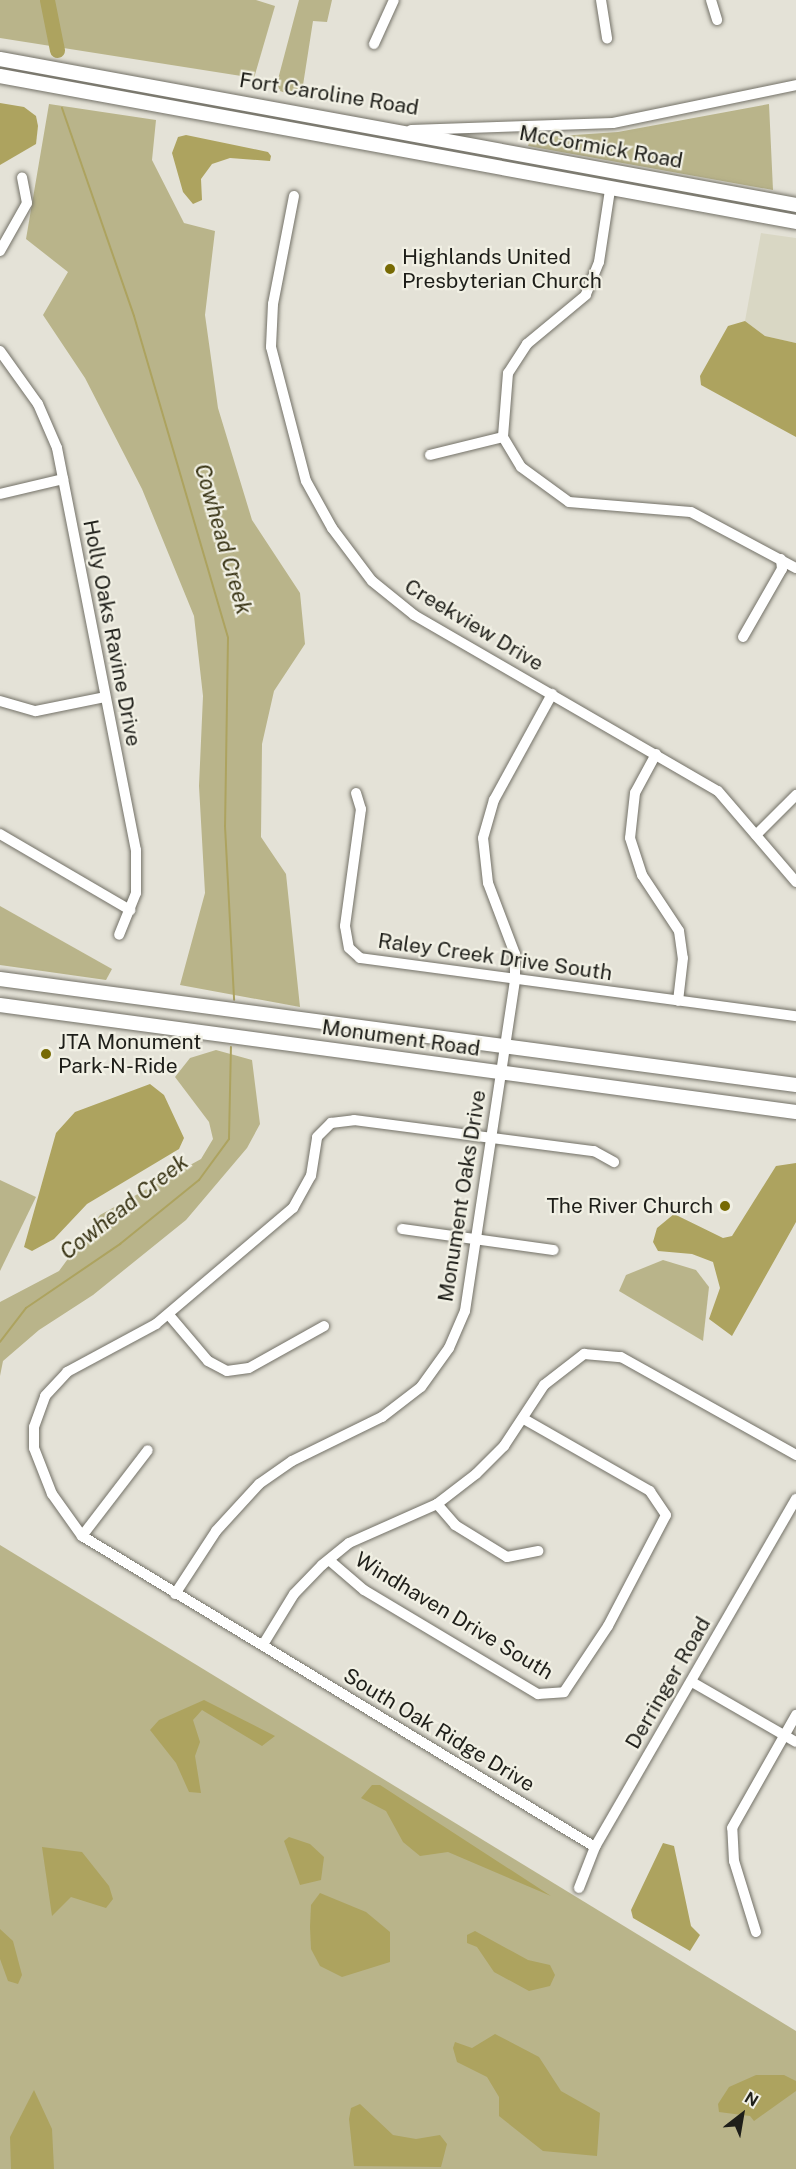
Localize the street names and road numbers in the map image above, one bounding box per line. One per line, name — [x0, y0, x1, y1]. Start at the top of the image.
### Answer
street label: Fort Caroline Road — [237, 67, 421, 121]
street label: McCormick Road — [517, 120, 685, 174]
street label: Holly Oaks Ravine Drive — [78, 517, 146, 749]
street label: Creekview Drive — [400, 574, 548, 676]
street label: Raley Creek Drive South — [376, 928, 614, 986]
street label: Monument Road — [320, 1014, 482, 1062]
street label: Monument Oaks Drive — [433, 1088, 491, 1304]
street label: Windhaven Drive South — [350, 1547, 558, 1685]
street label: Derringer Road — [620, 1613, 716, 1753]
street label: South Oak Ridge Drive — [339, 1663, 539, 1797]

